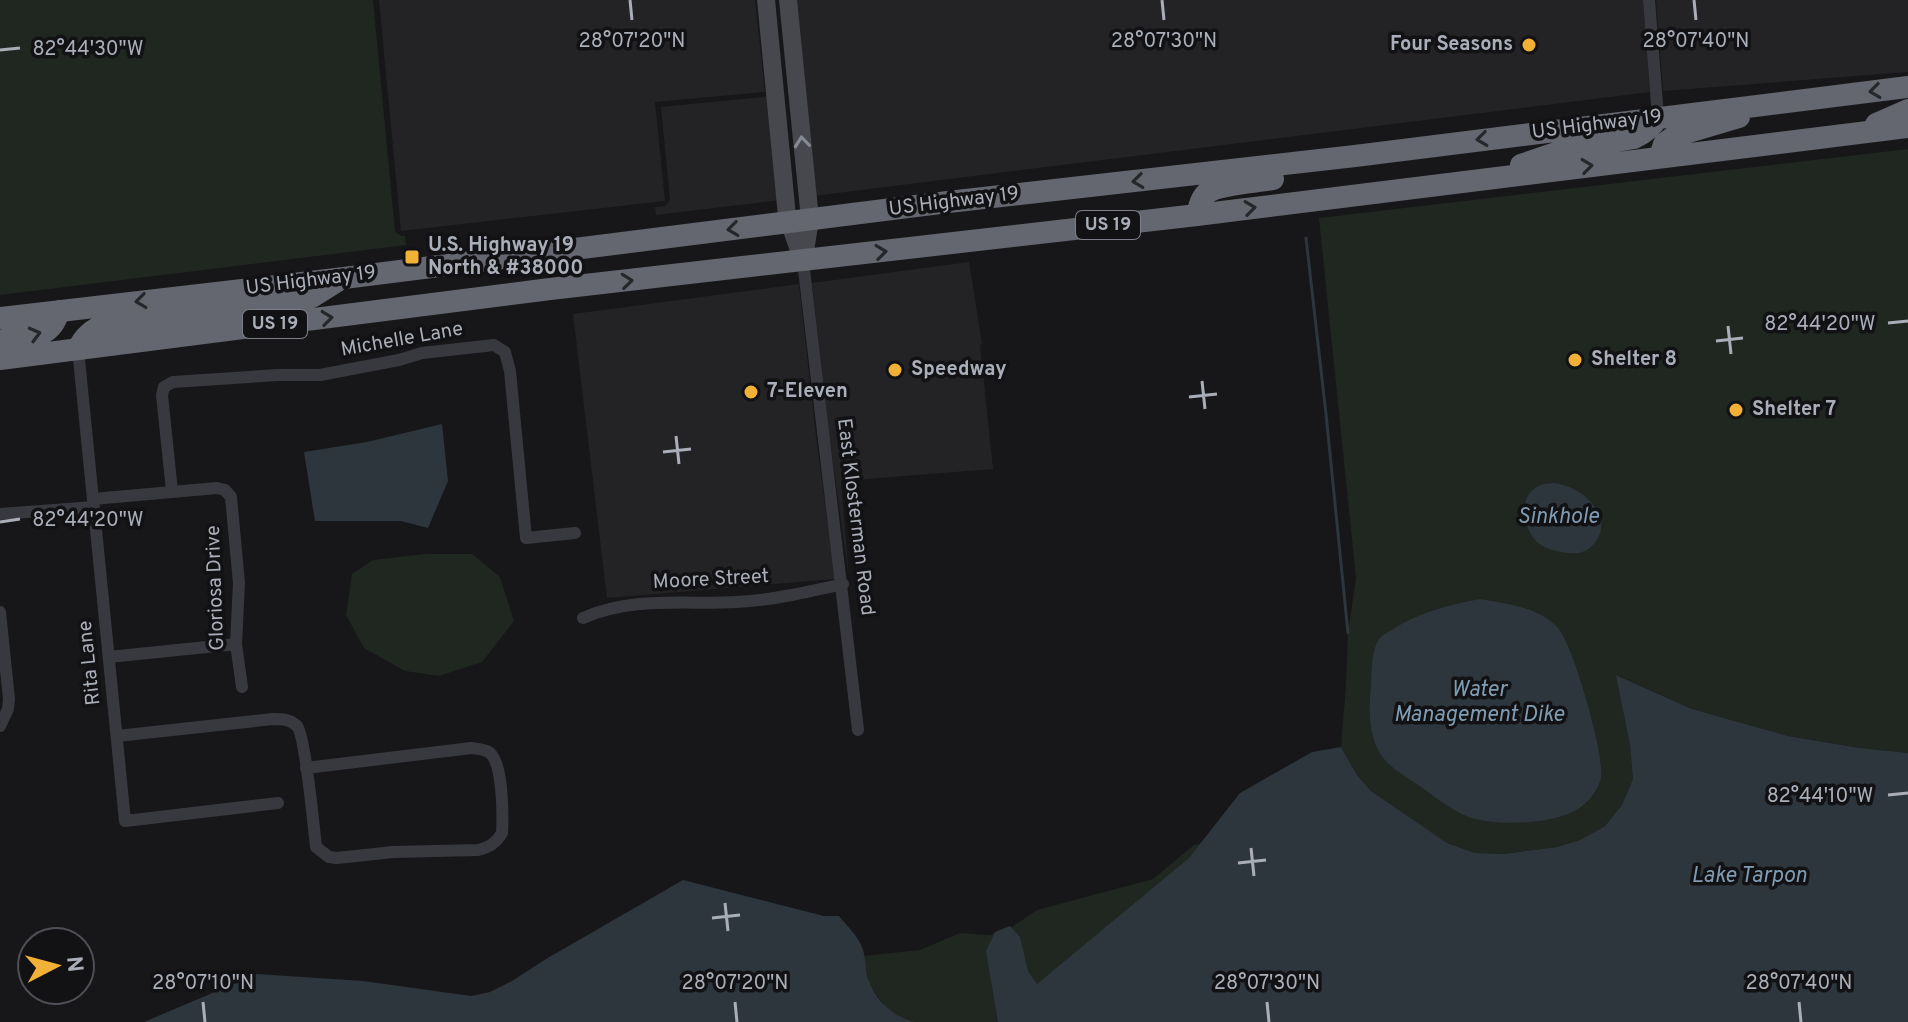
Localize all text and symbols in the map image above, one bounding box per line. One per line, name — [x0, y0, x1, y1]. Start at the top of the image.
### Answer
text: 28°07'20"N — [579, 29, 685, 55]
text: 28°07'30"N — [1111, 29, 1217, 55]
text: 28°07'40"N — [1642, 29, 1750, 55]
place label: Four Seasons — [1390, 32, 1513, 58]
marker: Four Seasons — [1520, 36, 1538, 54]
text: 82°44'30"W — [33, 37, 143, 63]
one-way arrow — [1868, 82, 1881, 99]
street label: US Highway 19 — [1530, 104, 1664, 146]
one-way arrow — [1475, 131, 1488, 148]
one-way arrow — [794, 135, 811, 148]
one-way arrow — [1581, 158, 1594, 175]
one-way arrow — [1131, 172, 1144, 189]
street label: US Highway 19 — [887, 181, 1021, 223]
one-way arrow — [1243, 200, 1257, 217]
road number: US 19 — [1076, 211, 1140, 239]
one-way arrow — [726, 220, 739, 237]
place label: U.S. Highway 19 North & #38000 — [428, 233, 583, 282]
one-way arrow — [874, 244, 888, 261]
marker: U.S. Highway 19 North & #38000 — [403, 248, 421, 266]
street label: US Highway 19 — [244, 260, 378, 302]
one-way arrow — [621, 273, 634, 290]
one-way arrow — [134, 293, 147, 310]
one-way arrow — [321, 309, 334, 326]
road number: US 19 — [243, 310, 307, 338]
text: 82°44'20"W — [1764, 312, 1876, 338]
street label: Michelle Lane — [339, 316, 465, 364]
one-way arrow — [28, 326, 42, 343]
place label: Shelter 8 — [1591, 347, 1677, 373]
marker: Shelter 8 — [1566, 351, 1584, 369]
place label: Speedway — [911, 357, 1007, 383]
marker: Speedway — [886, 361, 904, 379]
place label: 7-Eleven — [767, 379, 848, 405]
marker: 7-Eleven — [742, 383, 760, 401]
place label: Shelter 7 — [1752, 397, 1836, 423]
marker: Shelter 7 — [1727, 401, 1745, 419]
street label: East Klosterman Road — [830, 417, 880, 617]
water label: Sinkhole — [1517, 504, 1600, 531]
text: 82°44'20"W — [32, 508, 144, 534]
street label: Gloriosa Drive — [201, 525, 231, 651]
street label: Moore Street — [652, 564, 770, 596]
street label: Rita Lane — [73, 619, 107, 707]
water label: Water Management Dike — [1394, 677, 1565, 729]
text: 82°44'10"W — [1767, 784, 1873, 810]
water label: Lake Tarpon — [1691, 863, 1807, 890]
north arrow — [16, 926, 96, 1006]
text: N — [59, 955, 88, 973]
text: 28°07'10"N — [152, 971, 254, 997]
text: 28°07'20"N — [682, 971, 788, 997]
text: 28°07'30"N — [1214, 971, 1320, 997]
text: 28°07'40"N — [1745, 971, 1853, 997]

